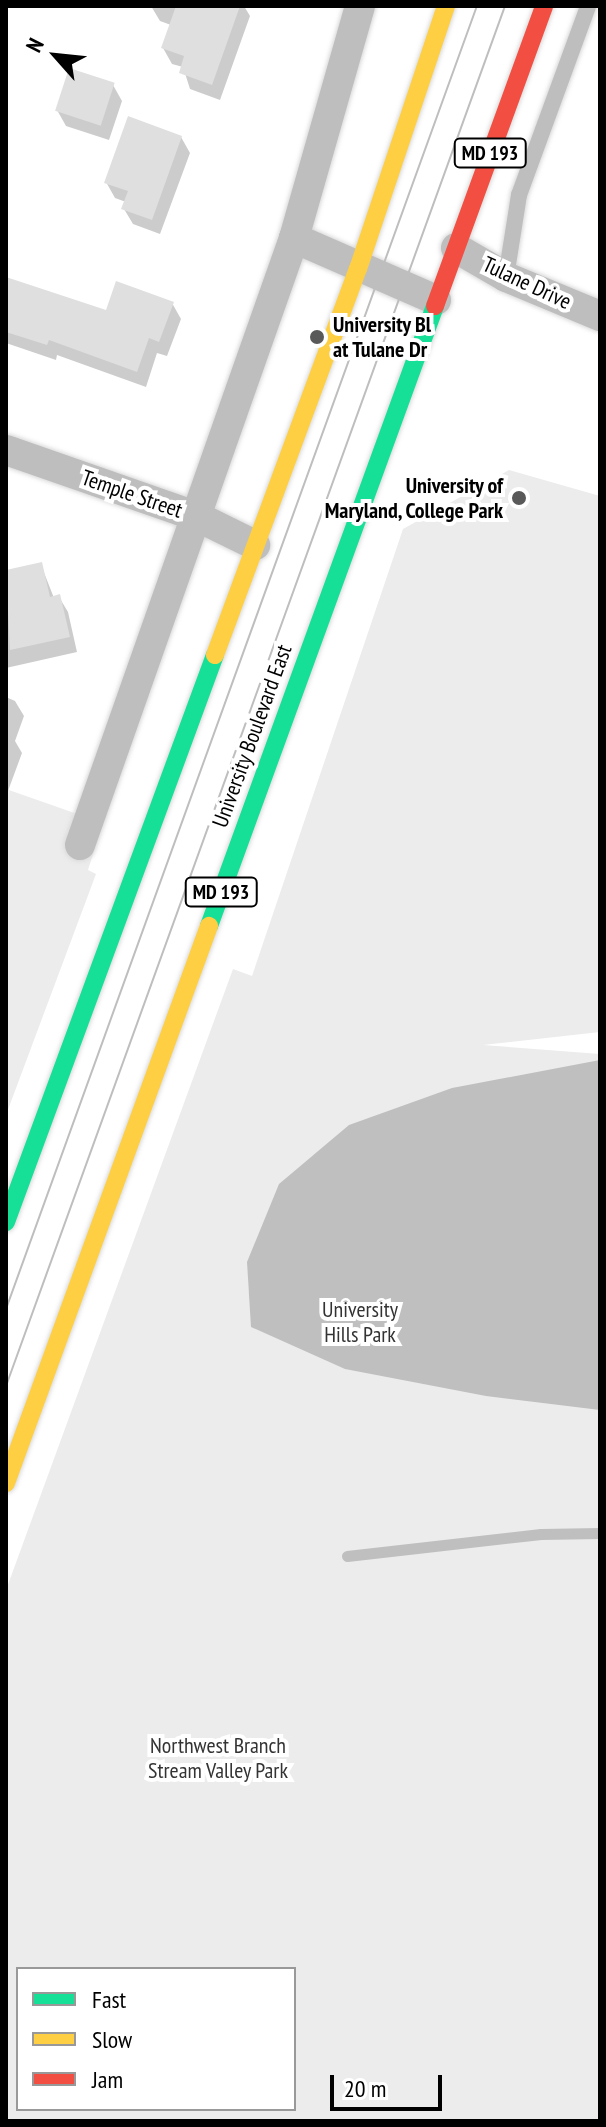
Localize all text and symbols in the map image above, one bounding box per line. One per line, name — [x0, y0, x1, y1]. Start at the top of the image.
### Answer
north arrow — [16, 16, 96, 96]
text: N — [19, 33, 50, 57]
road number: MD 193 — [452, 137, 528, 169]
street label: Tulane Drive — [478, 251, 576, 315]
place label: University Bl at Tulane Dr — [333, 311, 432, 362]
marker: University Bl at Tulane Dr — [308, 328, 326, 346]
street label: Temple Street — [78, 464, 186, 524]
place label: University of Maryland, College Park — [323, 472, 503, 524]
marker: University of Maryland, College Park — [510, 489, 528, 507]
street label: University Boulevard East — [207, 641, 297, 831]
road number: MD 193 — [183, 876, 259, 908]
park label: University Hills Park — [322, 1296, 398, 1348]
park label: Northwest Branch Stream Valley Park — [147, 1732, 289, 1784]
legend — [16, 1967, 296, 2111]
text: Fast — [92, 1984, 126, 2015]
text: Slow — [92, 2024, 132, 2055]
scale bar — [334, 2059, 446, 2109]
text: Jam — [92, 2064, 123, 2095]
text: 20 m — [344, 2073, 386, 2104]

